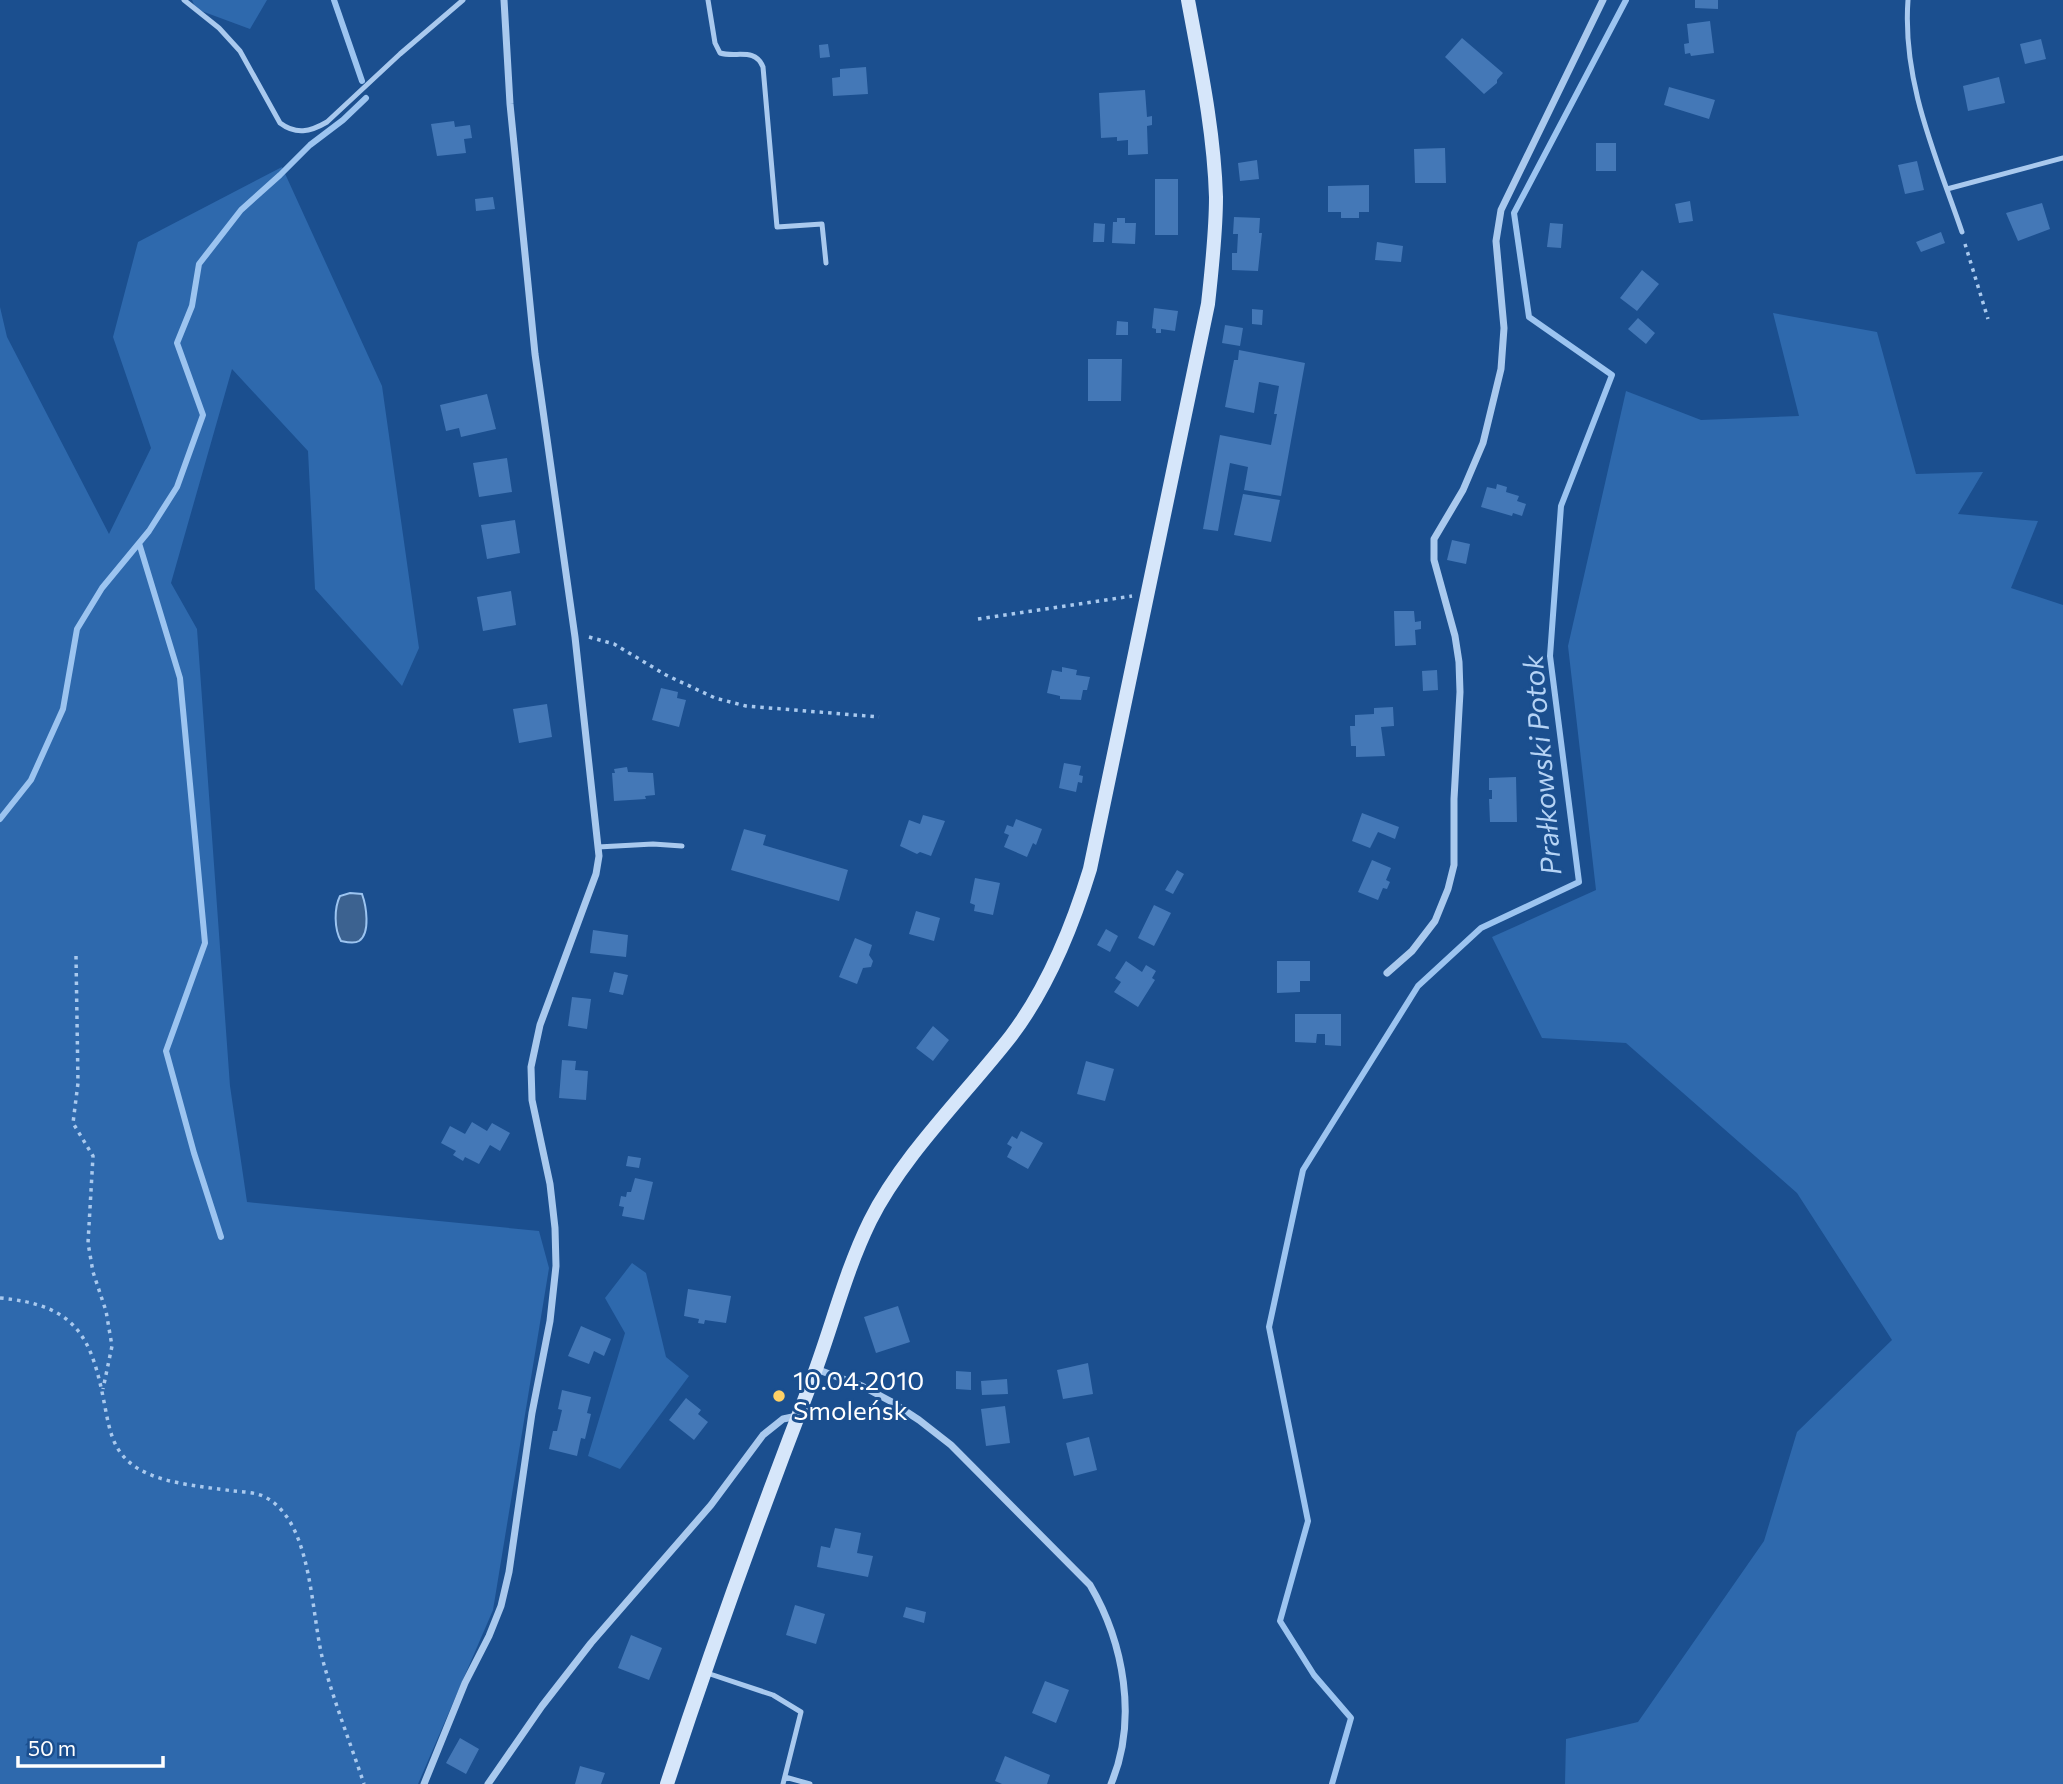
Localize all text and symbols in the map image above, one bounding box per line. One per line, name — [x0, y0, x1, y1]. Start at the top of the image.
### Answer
water label: Prałkowski Potok — [1514, 653, 1568, 877]
place label: 10.04.2010 Smoleńsk — [793, 1364, 924, 1425]
marker: 10.04.2010 Smoleńsk — [771, 1388, 787, 1404]
scale bar — [18, 1724, 163, 1768]
text: 50 m — [28, 1735, 76, 1760]

